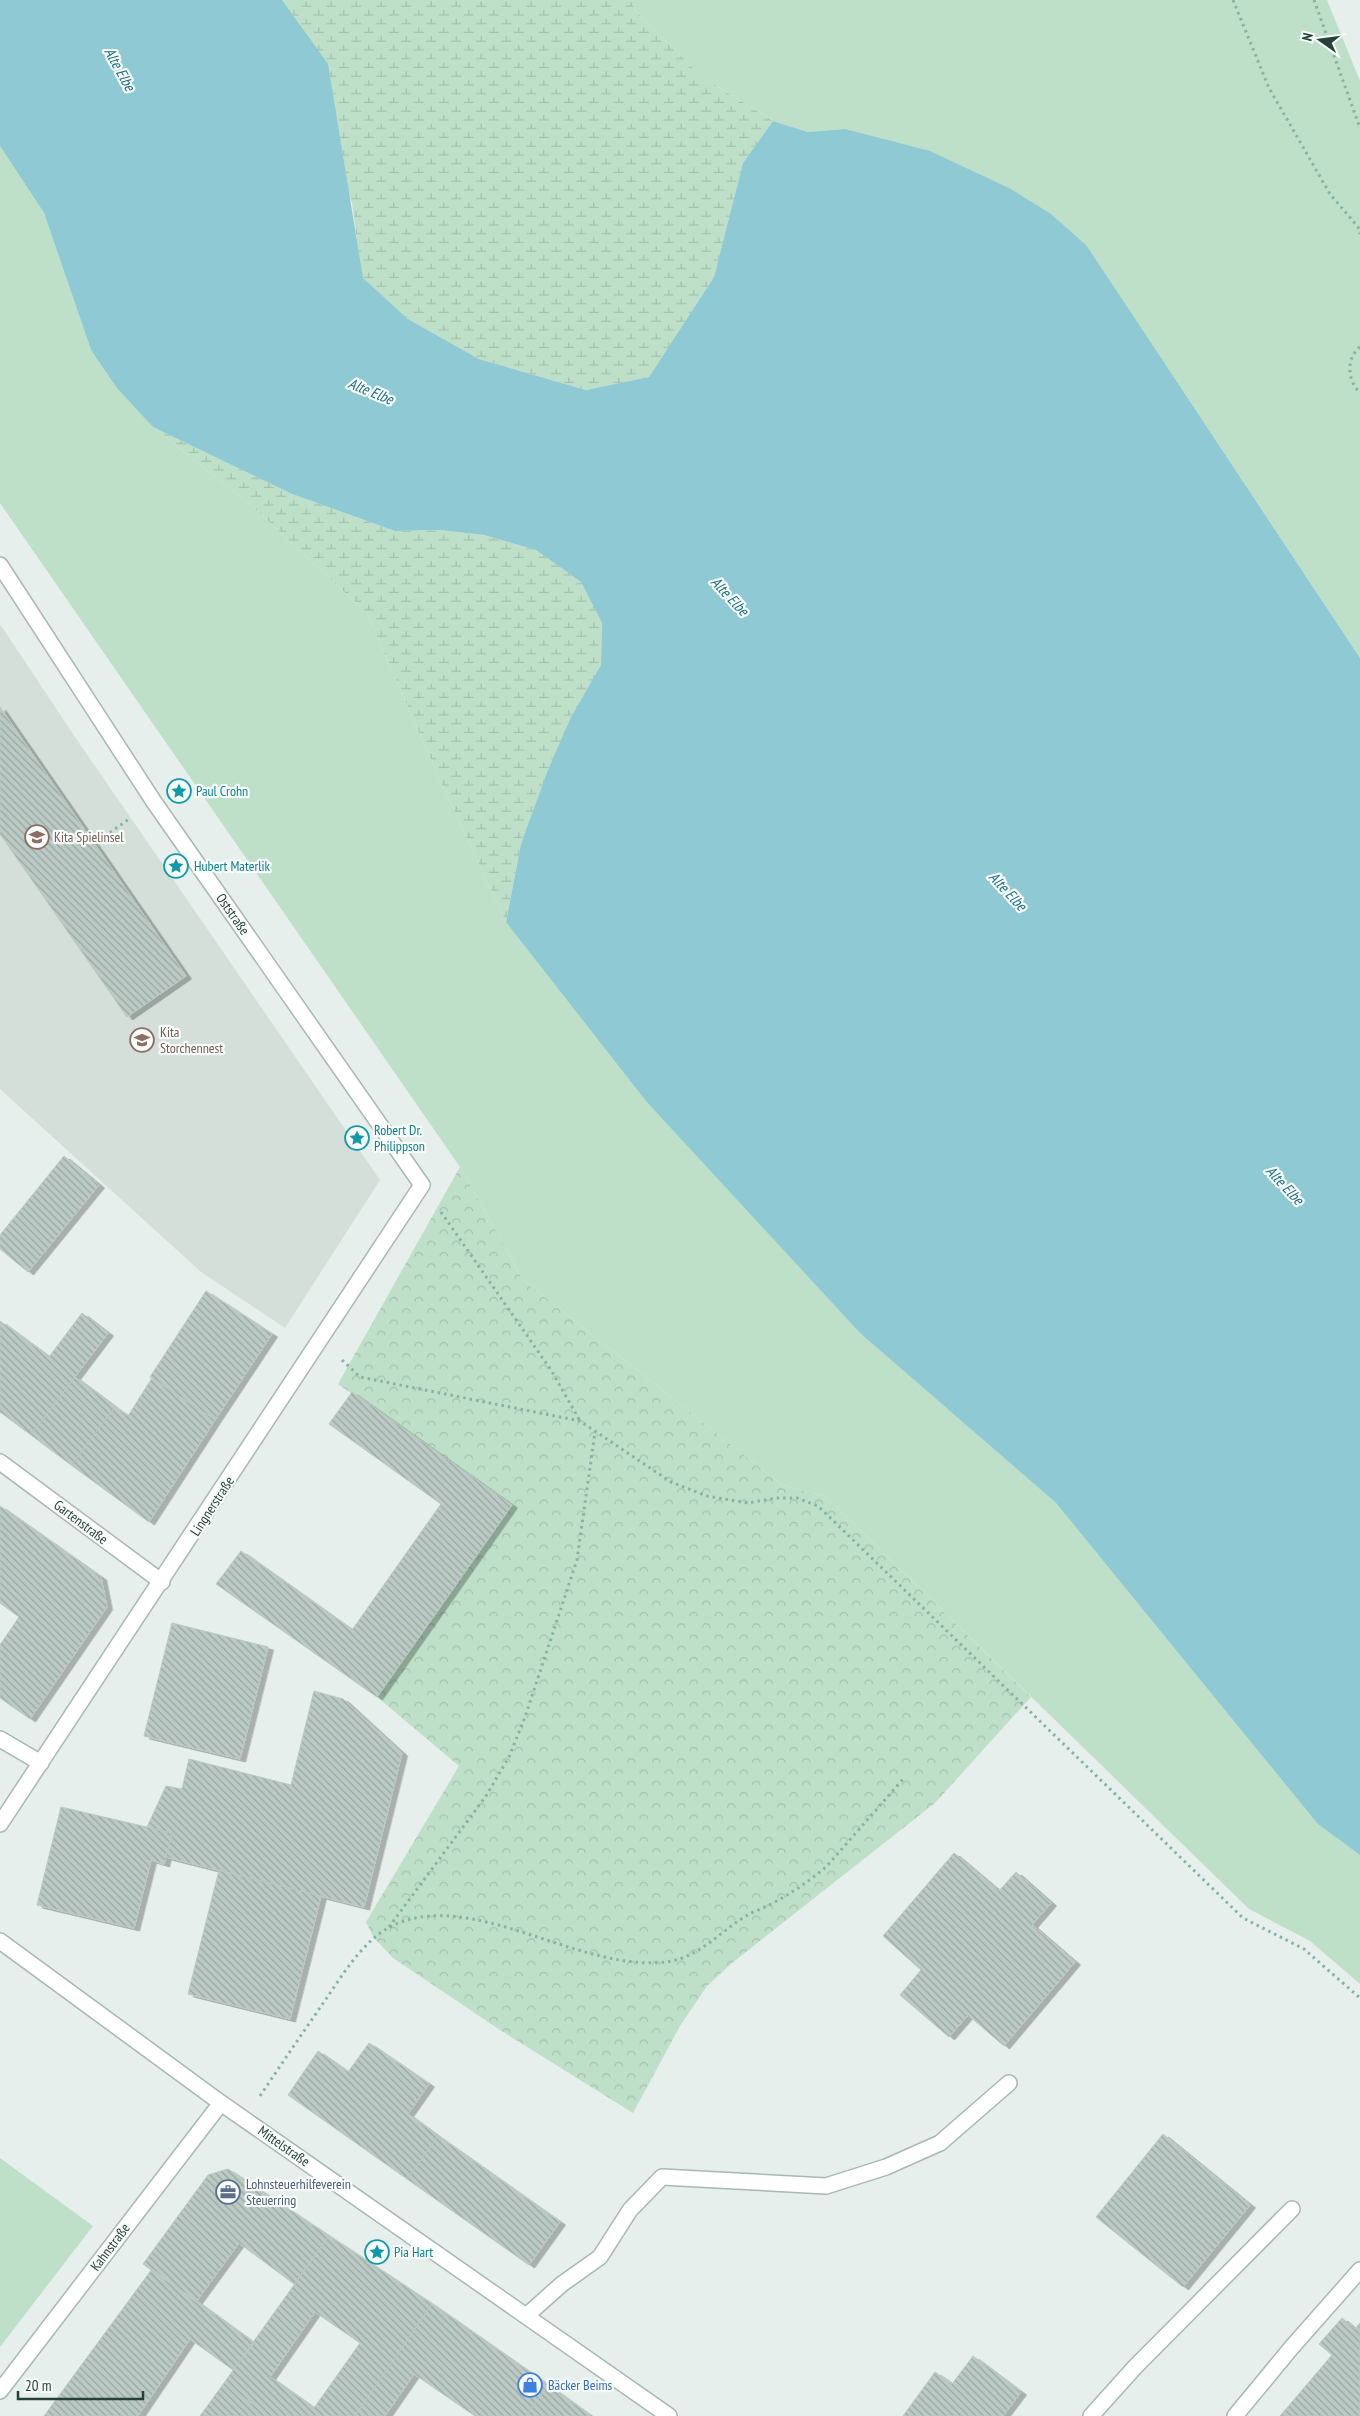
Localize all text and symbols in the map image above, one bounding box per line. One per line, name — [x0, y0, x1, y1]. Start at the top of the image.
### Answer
north arrow — [1295, 15, 1345, 65]
text: N — [1298, 31, 1317, 43]
water label: Alte Elbe — [100, 44, 140, 95]
water label: Alte Elbe — [346, 373, 397, 409]
water label: Alte Elbe — [707, 572, 753, 620]
place icon: Paul Crohn — [166, 778, 192, 804]
place label: Paul Crohn — [196, 782, 248, 800]
school or university icon: Kita Spielinsel — [24, 824, 50, 850]
place label: Kita Spielinsel — [54, 828, 124, 846]
place icon: Hubert Materlik — [163, 853, 189, 879]
place label: Hubert Materlik — [194, 857, 271, 875]
water label: Alte Elbe — [985, 867, 1031, 915]
street label: Oststraße — [212, 890, 254, 939]
place label: Kita Storchennest — [160, 1023, 223, 1057]
school or university icon: Kita Storchennest — [129, 1027, 155, 1053]
place label: Robert Dr. Philippson — [374, 1121, 425, 1155]
place icon: Robert Dr. Philippson — [344, 1125, 370, 1151]
water label: Alte Elbe — [1262, 1161, 1308, 1209]
street label: Lingnerstraße — [186, 1473, 238, 1539]
street label: Gartenstraße — [50, 1496, 112, 1548]
street label: Mittelstraße — [255, 2122, 314, 2170]
place label: Lohnsteuerhilfeverein Steuerring — [246, 2175, 351, 2209]
office icon: Lohnsteuerhilfeverein Steuerring — [215, 2179, 241, 2205]
street label: Kahnstraße — [86, 2219, 134, 2274]
place icon: Pia Hart — [364, 2239, 390, 2265]
place label: Pia Hart — [394, 2243, 433, 2261]
scale bar — [18, 2368, 142, 2400]
shop icon: Bäcker Beims — [517, 2372, 543, 2398]
text: 20 m — [25, 2376, 51, 2395]
place label: Bäcker Beims — [548, 2376, 613, 2394]

